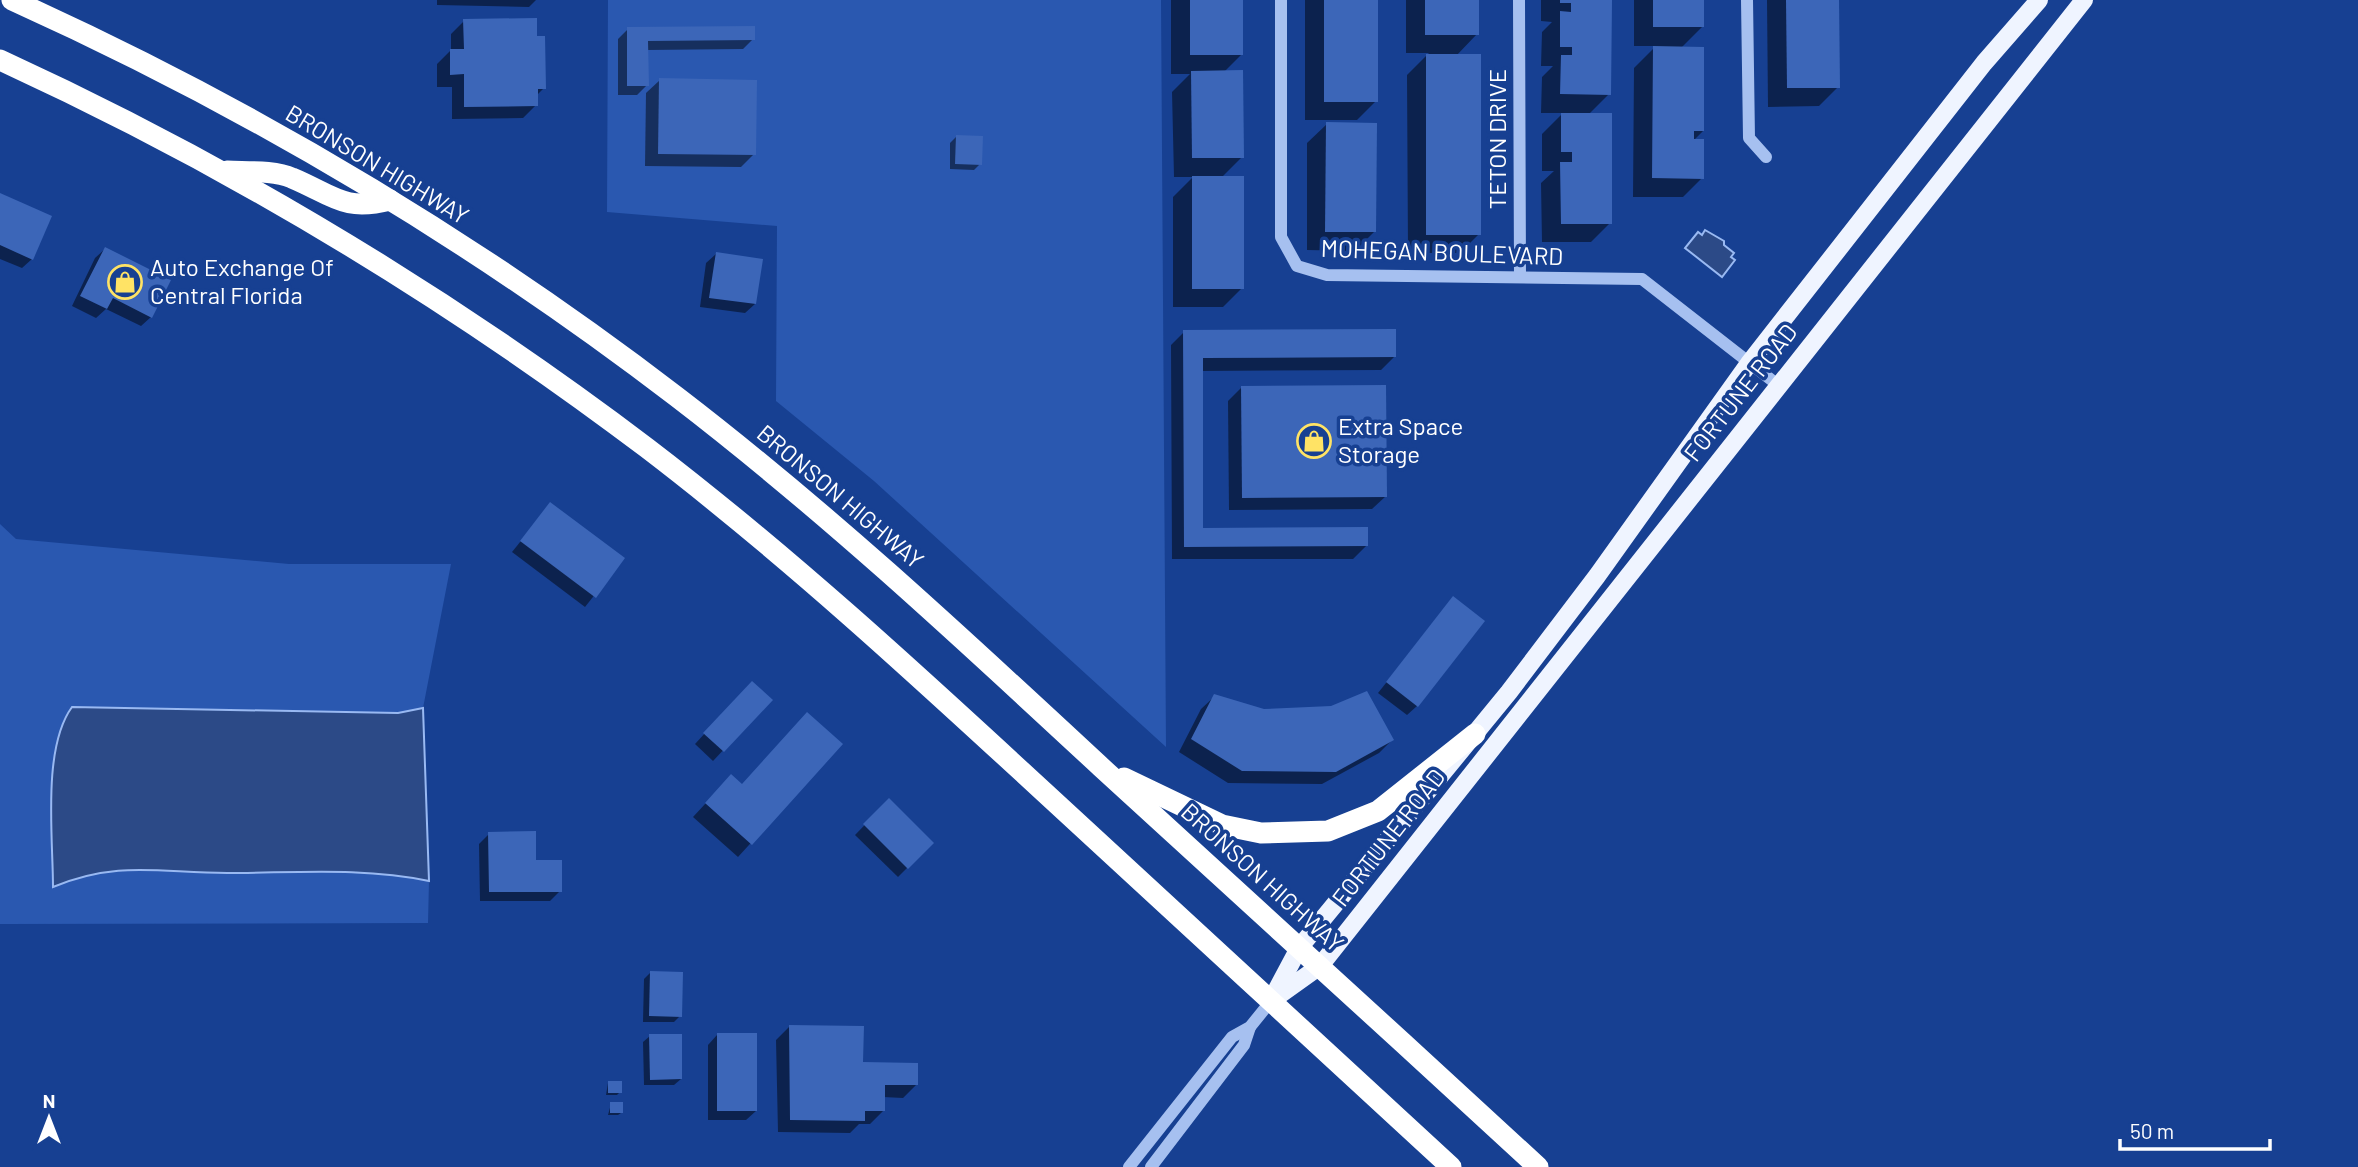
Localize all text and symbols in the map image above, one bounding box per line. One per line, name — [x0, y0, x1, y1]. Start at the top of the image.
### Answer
street label: TETON DRIVE — [1482, 69, 1511, 209]
street label: BRONSON HIGHWAY — [281, 98, 475, 230]
street label: MOHEGAN BOULEVARD — [1320, 233, 1564, 270]
place label: Auto Exchange Of Central Florida — [150, 252, 334, 309]
shop icon: Auto Exchange Of Central Florida — [106, 263, 144, 301]
street label: FORTUNE ROAD — [1677, 318, 1803, 467]
place label: Extra Space Storage — [1338, 411, 1463, 468]
street label: BRONSON HIGHWAY — [752, 418, 930, 574]
shop icon: Extra Space Storage — [1295, 422, 1333, 460]
street label: FORTUNE ROAD — [1325, 763, 1451, 912]
street label: BRONSON HIGHWAY — [1176, 796, 1350, 957]
north arrow — [14, 1083, 84, 1153]
text: N — [43, 1089, 55, 1112]
scale bar — [2120, 1108, 2270, 1152]
text: 50 m — [2130, 1118, 2174, 1143]

